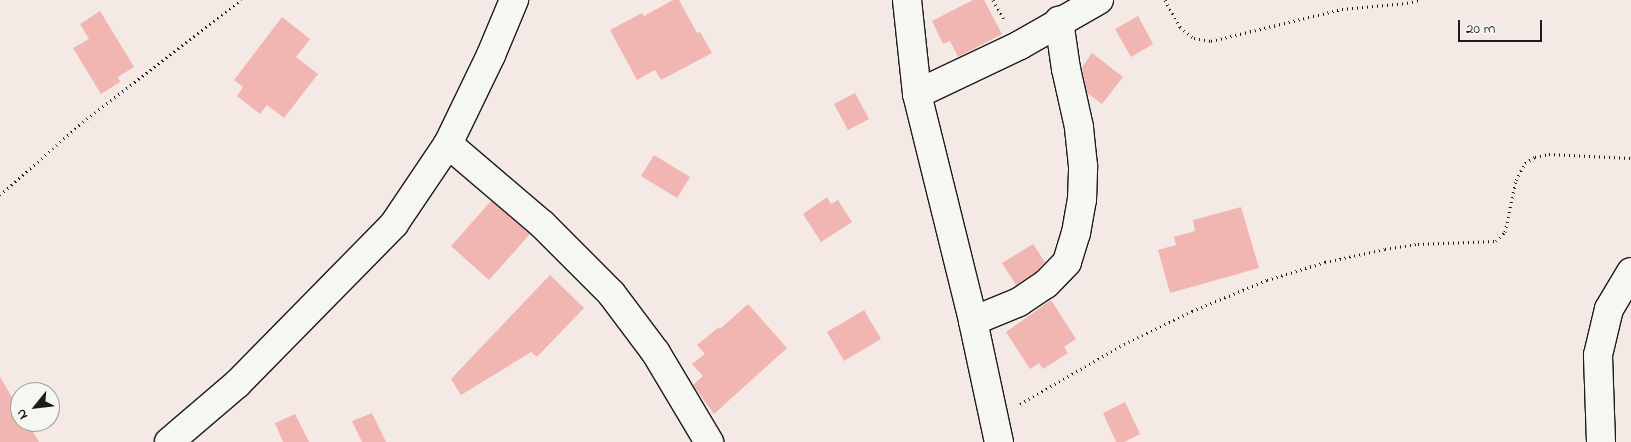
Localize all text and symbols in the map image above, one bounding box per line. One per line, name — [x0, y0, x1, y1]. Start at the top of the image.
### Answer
scale bar — [1461, 10, 1545, 42]
text: 20 m — [1466, 18, 1495, 40]
north arrow — [10, 382, 60, 432]
text: N — [11, 405, 34, 423]

